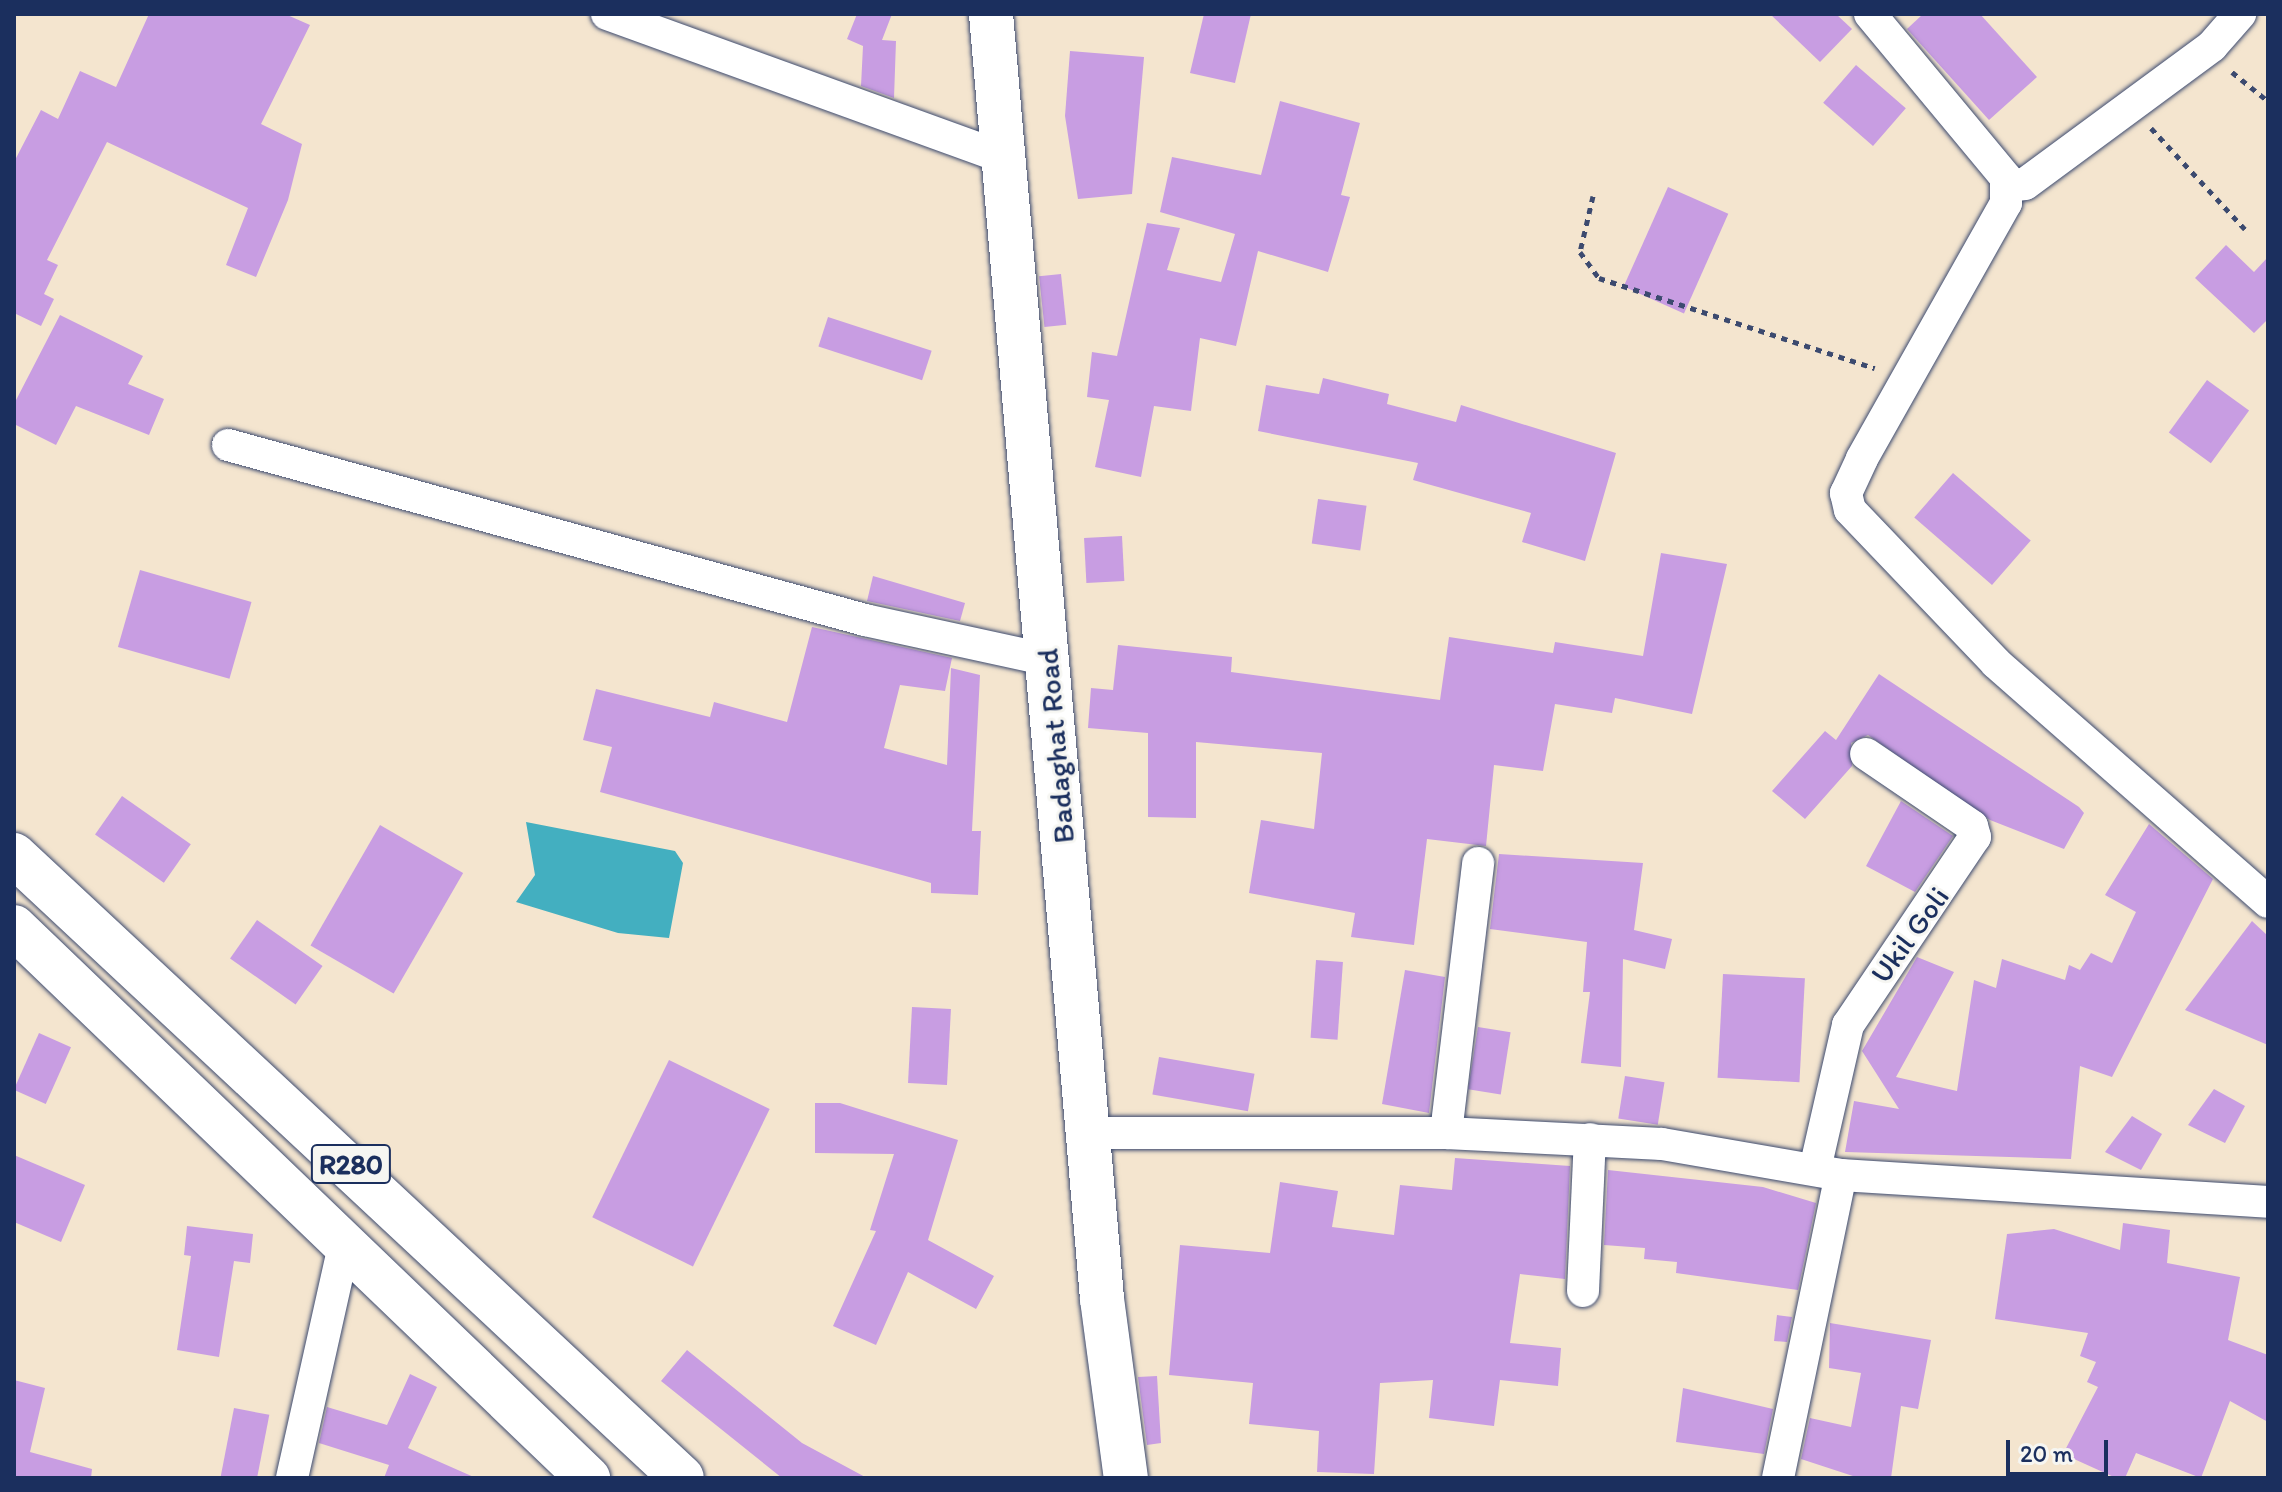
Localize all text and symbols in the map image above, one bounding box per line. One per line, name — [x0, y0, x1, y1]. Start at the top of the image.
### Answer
street label: Badaghat Road — [1030, 647, 1082, 845]
street label: Ukil Goli — [1863, 880, 1957, 990]
road number: R280 — [309, 1140, 393, 1188]
scale bar — [2010, 1424, 2112, 1474]
text: 20 m — [2020, 1439, 2073, 1468]

